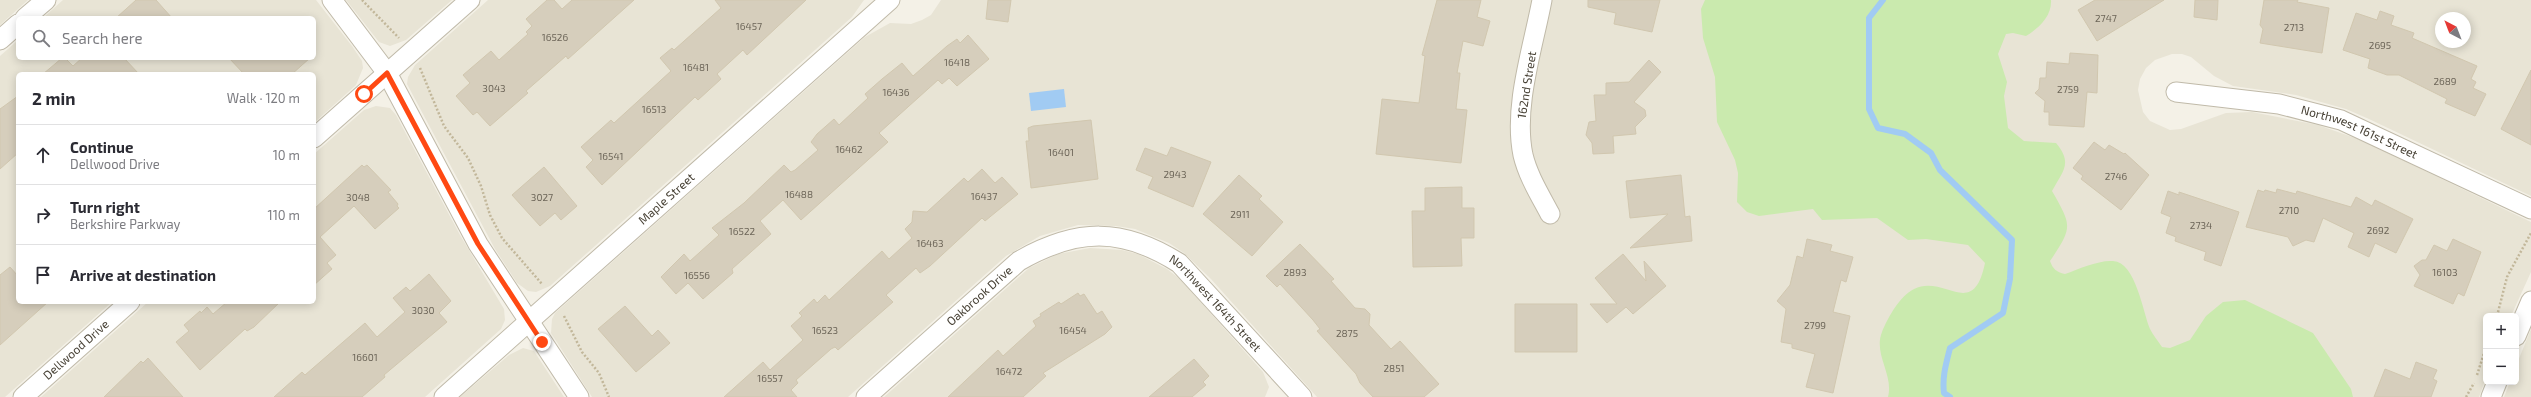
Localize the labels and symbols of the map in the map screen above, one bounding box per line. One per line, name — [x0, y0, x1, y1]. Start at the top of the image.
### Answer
house number: 2747 — [2095, 12, 2117, 24]
north arrow — [2435, 12, 2471, 48]
house number: 16457 — [736, 20, 762, 32]
house number: 2713 — [2284, 21, 2304, 33]
house number: 16526 — [542, 31, 568, 43]
house number: 2695 — [2369, 39, 2391, 51]
street label: 162nd Street — [1514, 50, 1538, 120]
house number: 16418 — [944, 56, 970, 68]
house number: 16481 — [683, 61, 709, 73]
house number: 2689 — [2433, 75, 2457, 87]
house number: 3043 — [482, 82, 506, 94]
house number: 2759 — [2057, 83, 2079, 95]
route start — [355, 85, 373, 103]
house number: 16436 — [882, 86, 910, 98]
street label: Northwest 161st Street — [2300, 102, 2420, 161]
house number: 16513 — [642, 103, 666, 115]
house number: 16462 — [835, 143, 863, 155]
house number: 16401 — [1048, 146, 1074, 158]
house number: 16541 — [598, 150, 624, 162]
house number: 2943 — [1163, 168, 1187, 180]
street label: Maple Street — [635, 169, 697, 227]
house number: 2746 — [2105, 170, 2128, 182]
house number: 16488 — [785, 188, 813, 200]
house number: 16437 — [971, 190, 997, 202]
house number: 3048 — [346, 191, 370, 203]
house number: 3027 — [531, 191, 553, 203]
house number: 2710 — [2279, 204, 2299, 216]
house number: 2911 — [1230, 208, 1250, 220]
house number: 2734 — [2190, 219, 2212, 231]
house number: 2692 — [2367, 224, 2390, 236]
house number: 16522 — [729, 225, 756, 237]
house number: 16463 — [916, 237, 944, 249]
street label: Northwest 164th Street — [1167, 251, 1265, 354]
street label: Oakbrook Drive — [943, 262, 1015, 328]
house number: 2893 — [1284, 266, 1306, 278]
house number: 16103 — [2432, 266, 2458, 278]
house number: 16556 — [684, 269, 710, 281]
house number: 3030 — [411, 304, 435, 316]
street label: Dellwood Drive — [40, 316, 111, 382]
house number: 2799 — [1804, 319, 1826, 331]
house number: 16523 — [812, 324, 838, 336]
house number: 16454 — [1059, 324, 1087, 336]
house number: 2875 — [1336, 327, 1358, 339]
route end — [533, 333, 551, 351]
house number: 16601 — [352, 351, 378, 363]
house number: 2851 — [1383, 362, 1405, 374]
house number: 16472 — [996, 365, 1023, 377]
house number: 16557 — [757, 372, 783, 384]

